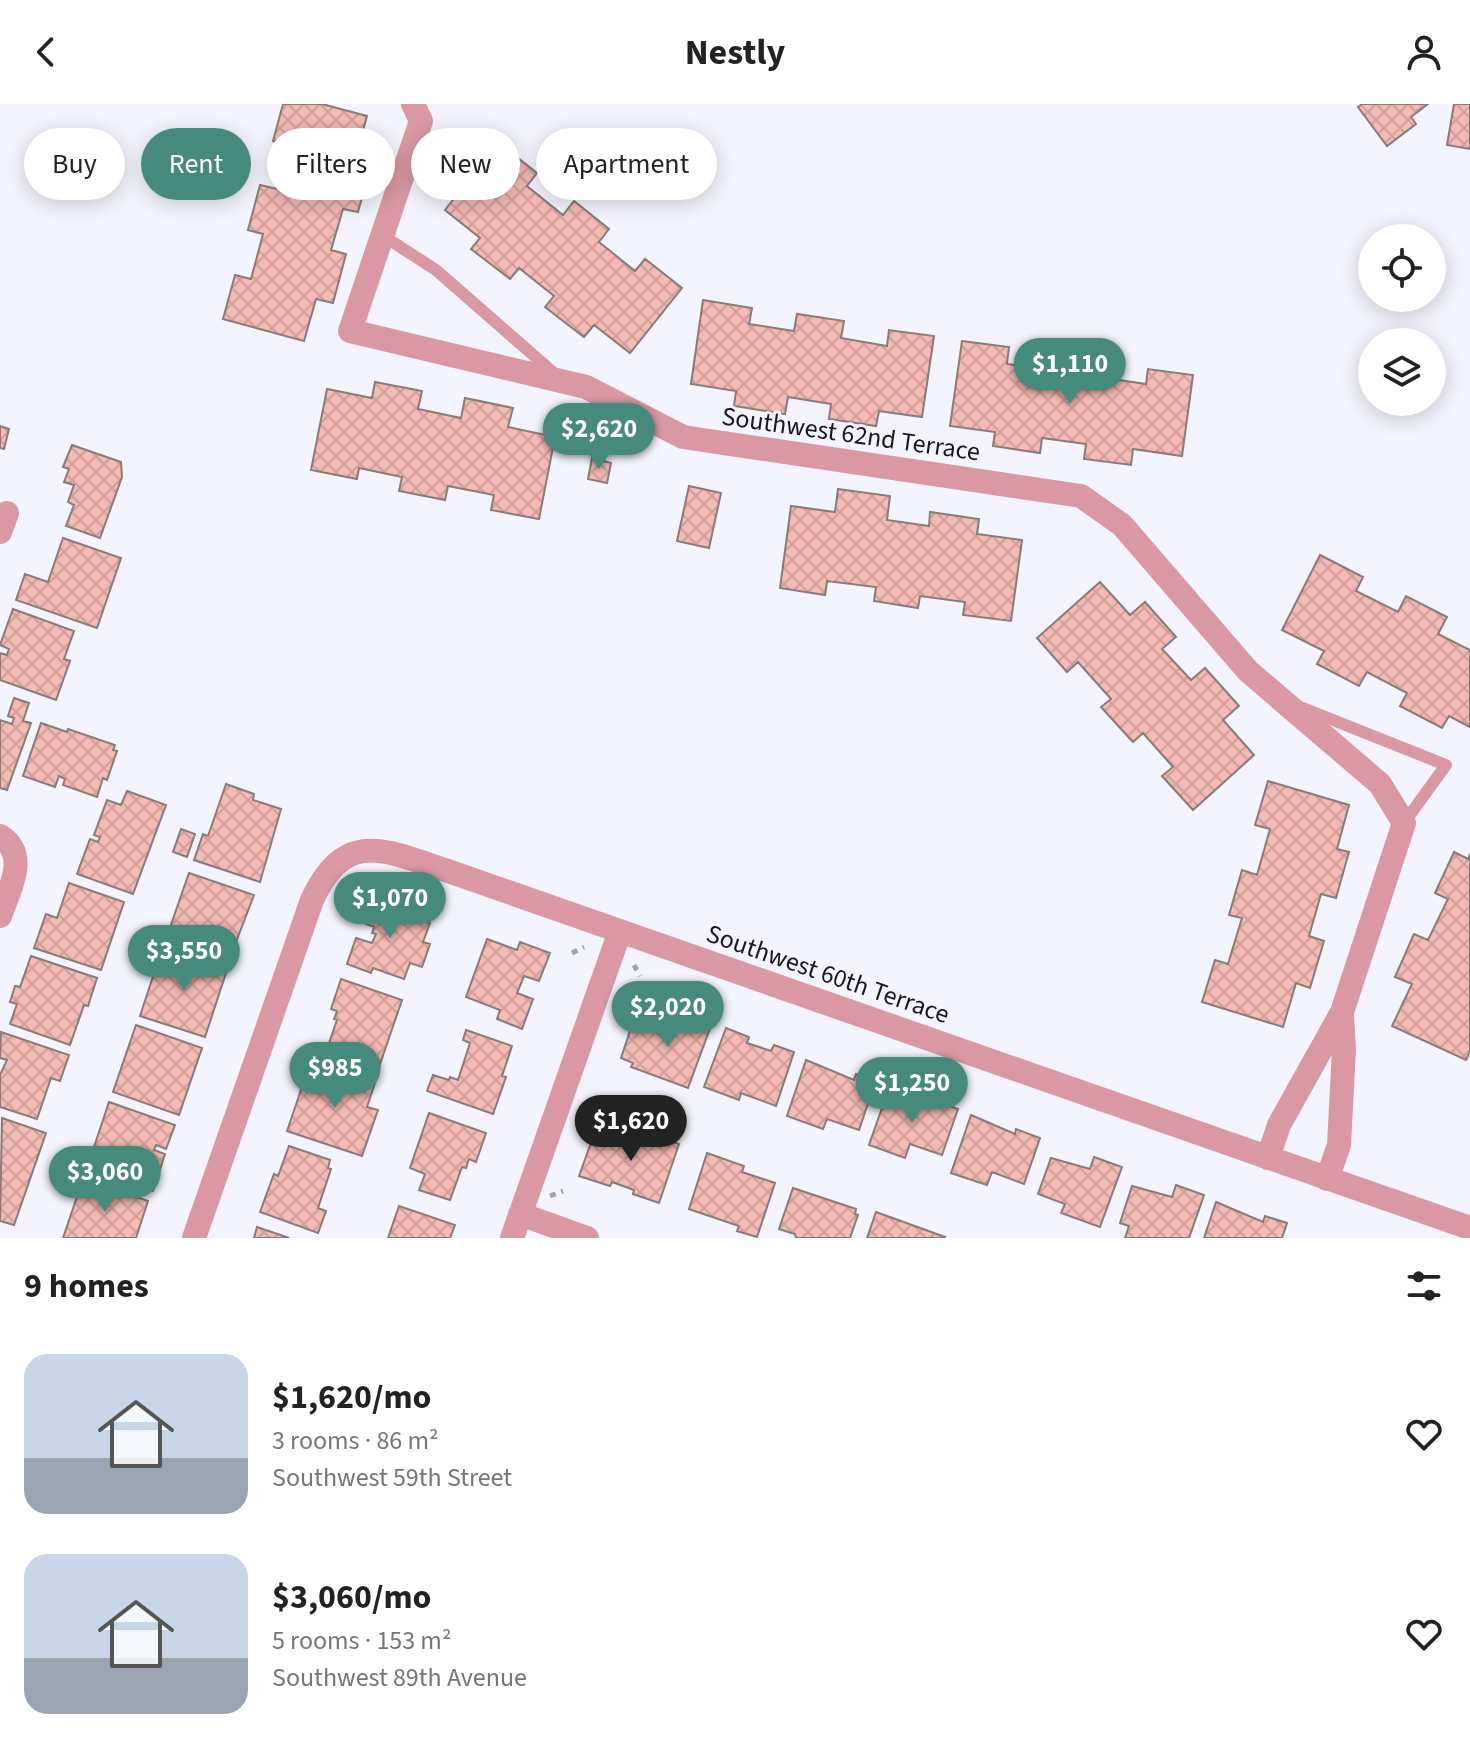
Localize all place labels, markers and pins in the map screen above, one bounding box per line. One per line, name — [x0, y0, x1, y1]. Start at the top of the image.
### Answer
pin: $1,110 — [1005, 338, 1135, 406]
pin: $2,620 — [534, 403, 664, 471]
pin: $1,070 — [325, 872, 455, 940]
pin: $3,550 — [119, 925, 249, 993]
pin: $2,020 — [603, 981, 733, 1049]
pin: $985 — [288, 1042, 382, 1110]
pin: $1,250 — [847, 1057, 977, 1125]
pin: $1,620 — [566, 1095, 696, 1163]
pin: $3,060 — [40, 1146, 170, 1214]

